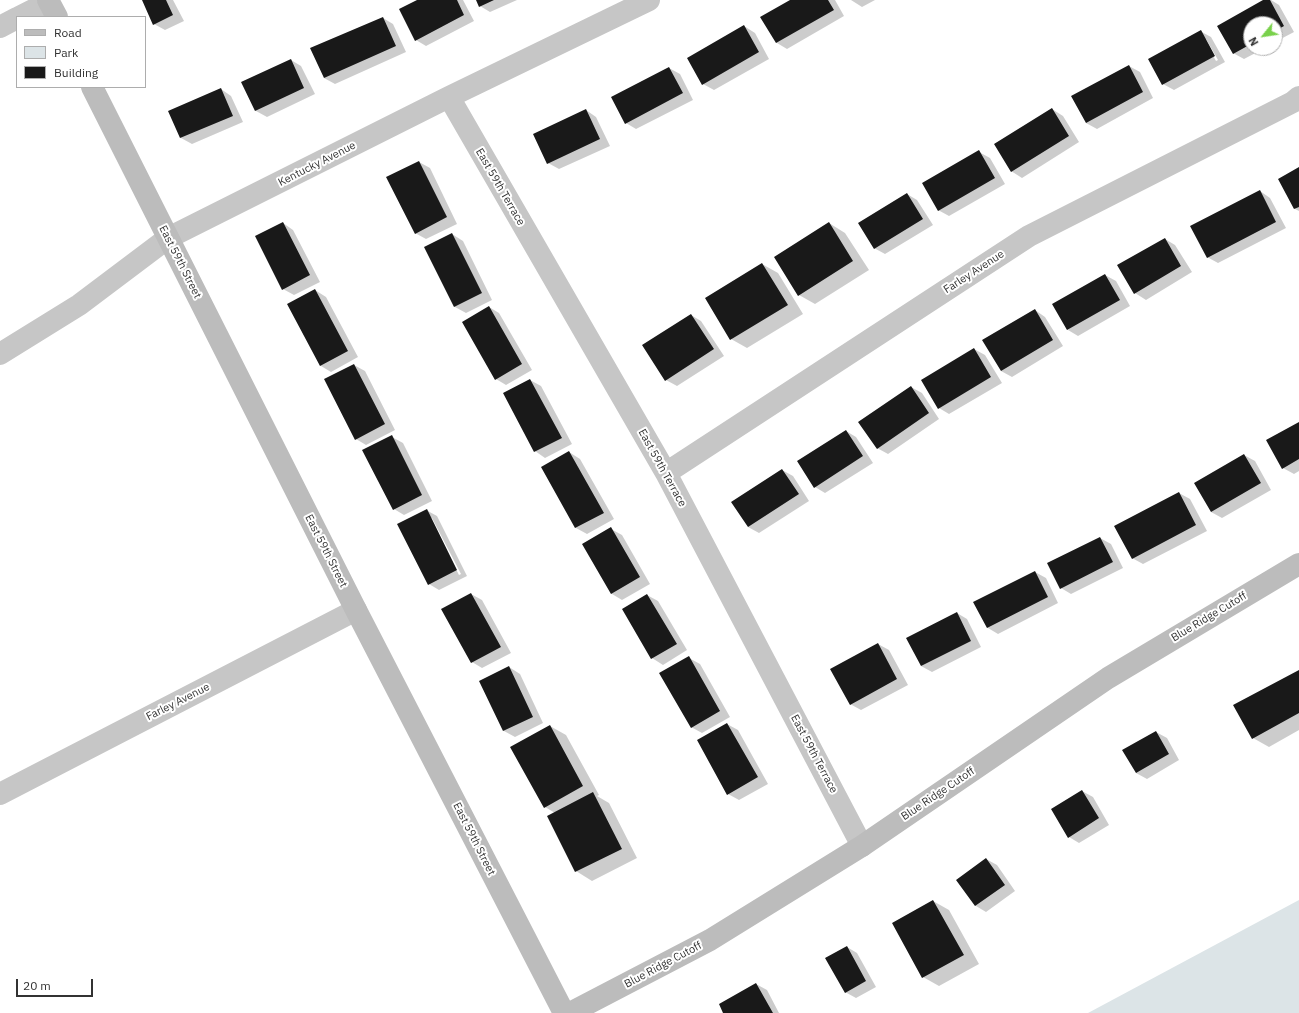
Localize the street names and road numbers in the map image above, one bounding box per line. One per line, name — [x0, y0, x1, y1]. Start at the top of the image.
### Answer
street label: Kentucky Avenue — [276, 139, 358, 189]
street label: East 59th Terrace — [473, 146, 527, 228]
street label: East 59th Street — [156, 223, 204, 301]
street label: Farley Avenue — [941, 248, 1007, 296]
street label: East 59th Terrace — [635, 427, 689, 509]
street label: East 59th Street — [302, 512, 350, 590]
street label: Blue Ridge Cutoff — [1169, 589, 1249, 645]
street label: Farley Avenue — [144, 680, 212, 724]
street label: East 59th Terrace — [788, 713, 840, 795]
street label: Blue Ridge Cutoff — [899, 765, 977, 823]
street label: East 59th Street — [450, 800, 498, 878]
street label: Blue Ridge Cutoff — [622, 939, 704, 991]

